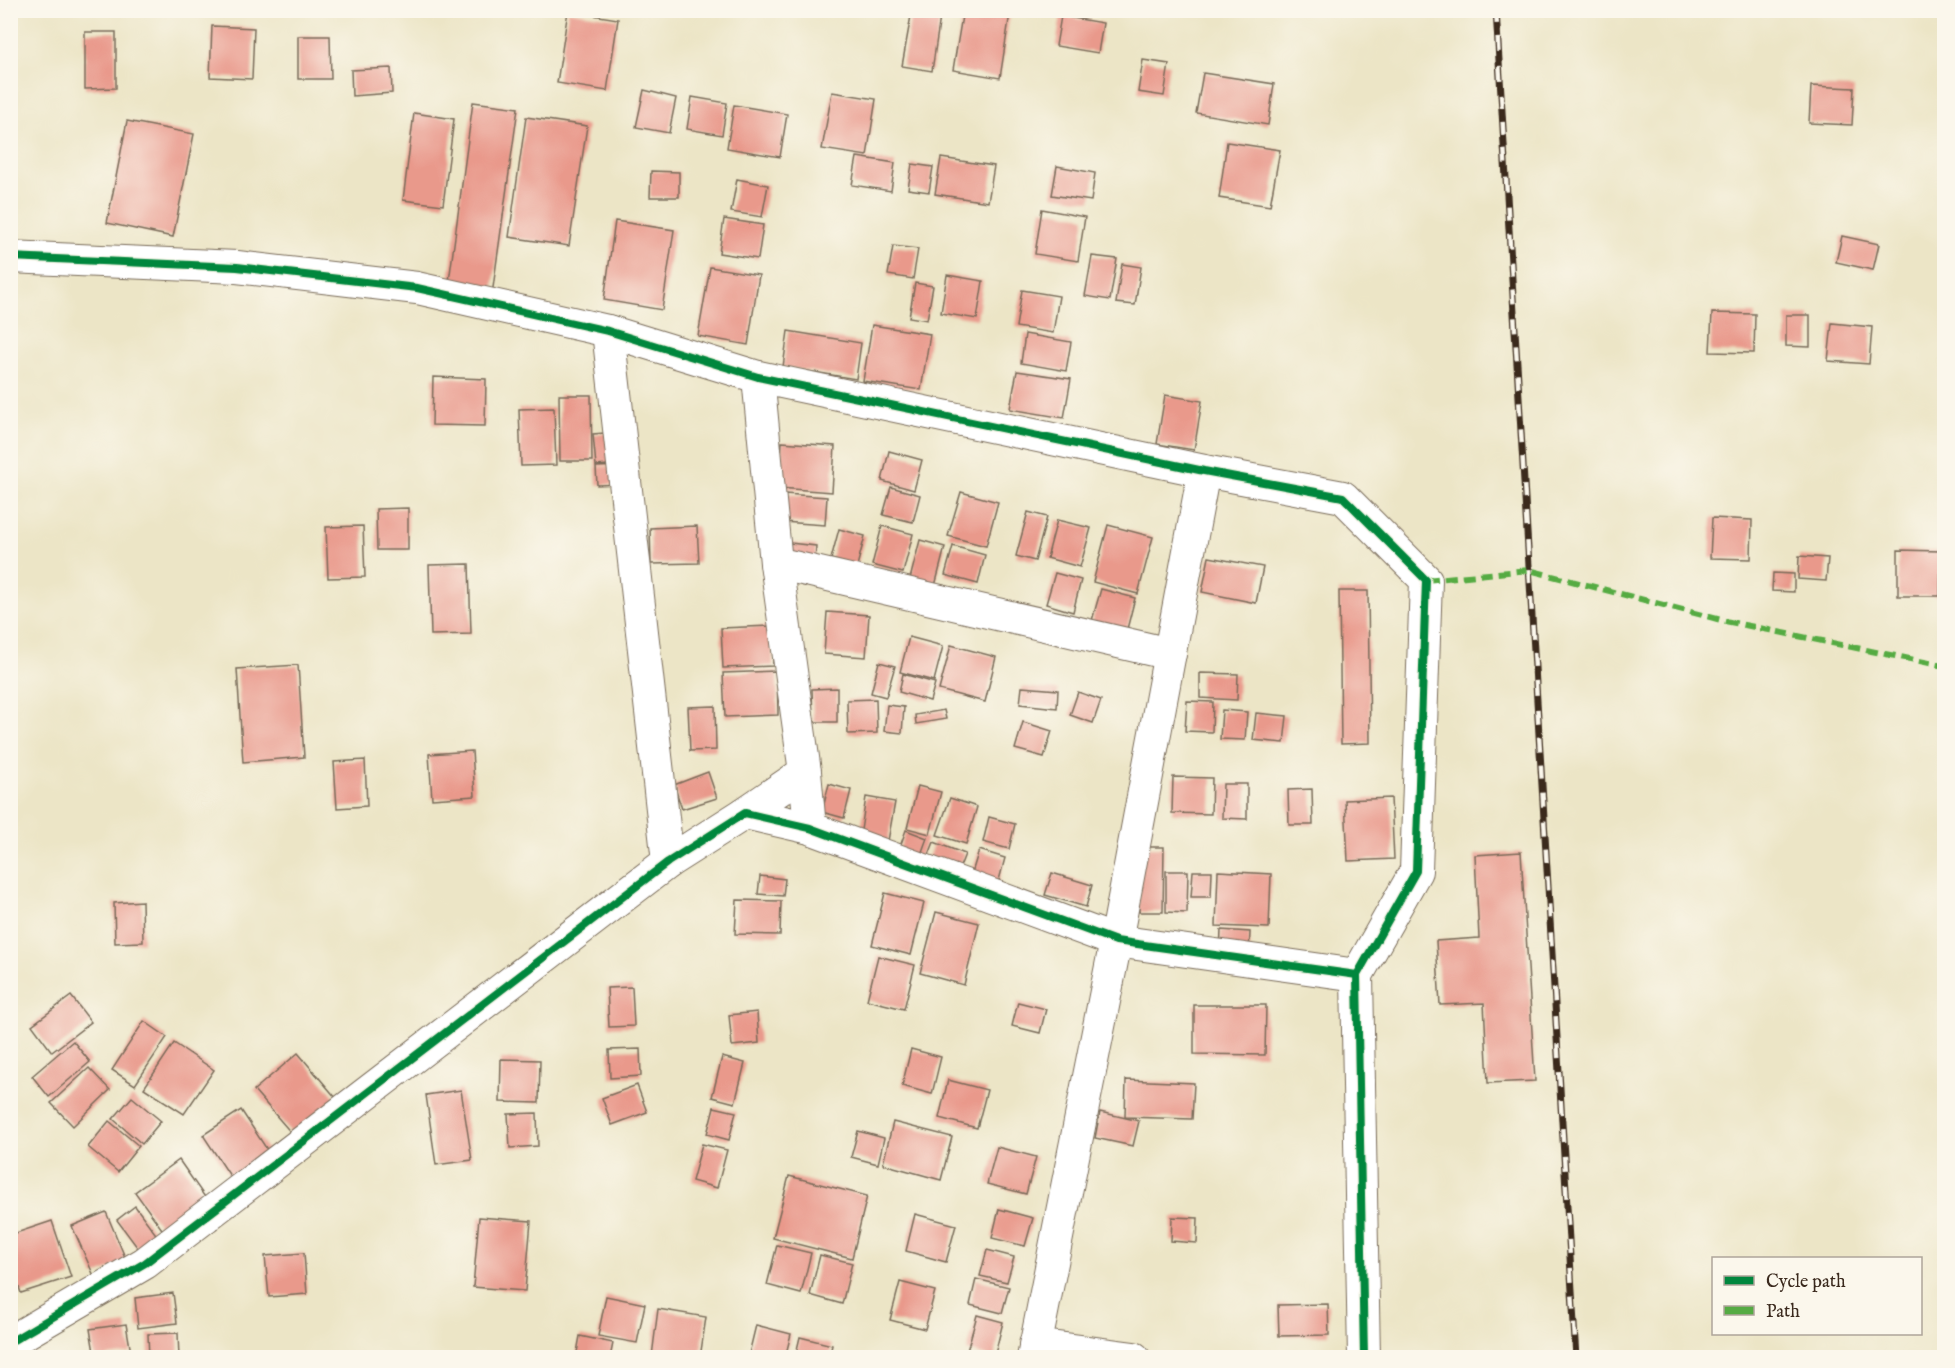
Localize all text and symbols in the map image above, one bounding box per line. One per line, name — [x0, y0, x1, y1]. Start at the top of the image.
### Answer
legend — [1712, 1257, 1922, 1335]
text: Cycle path — [1766, 1271, 1846, 1294]
text: Path — [1766, 1301, 1800, 1324]

